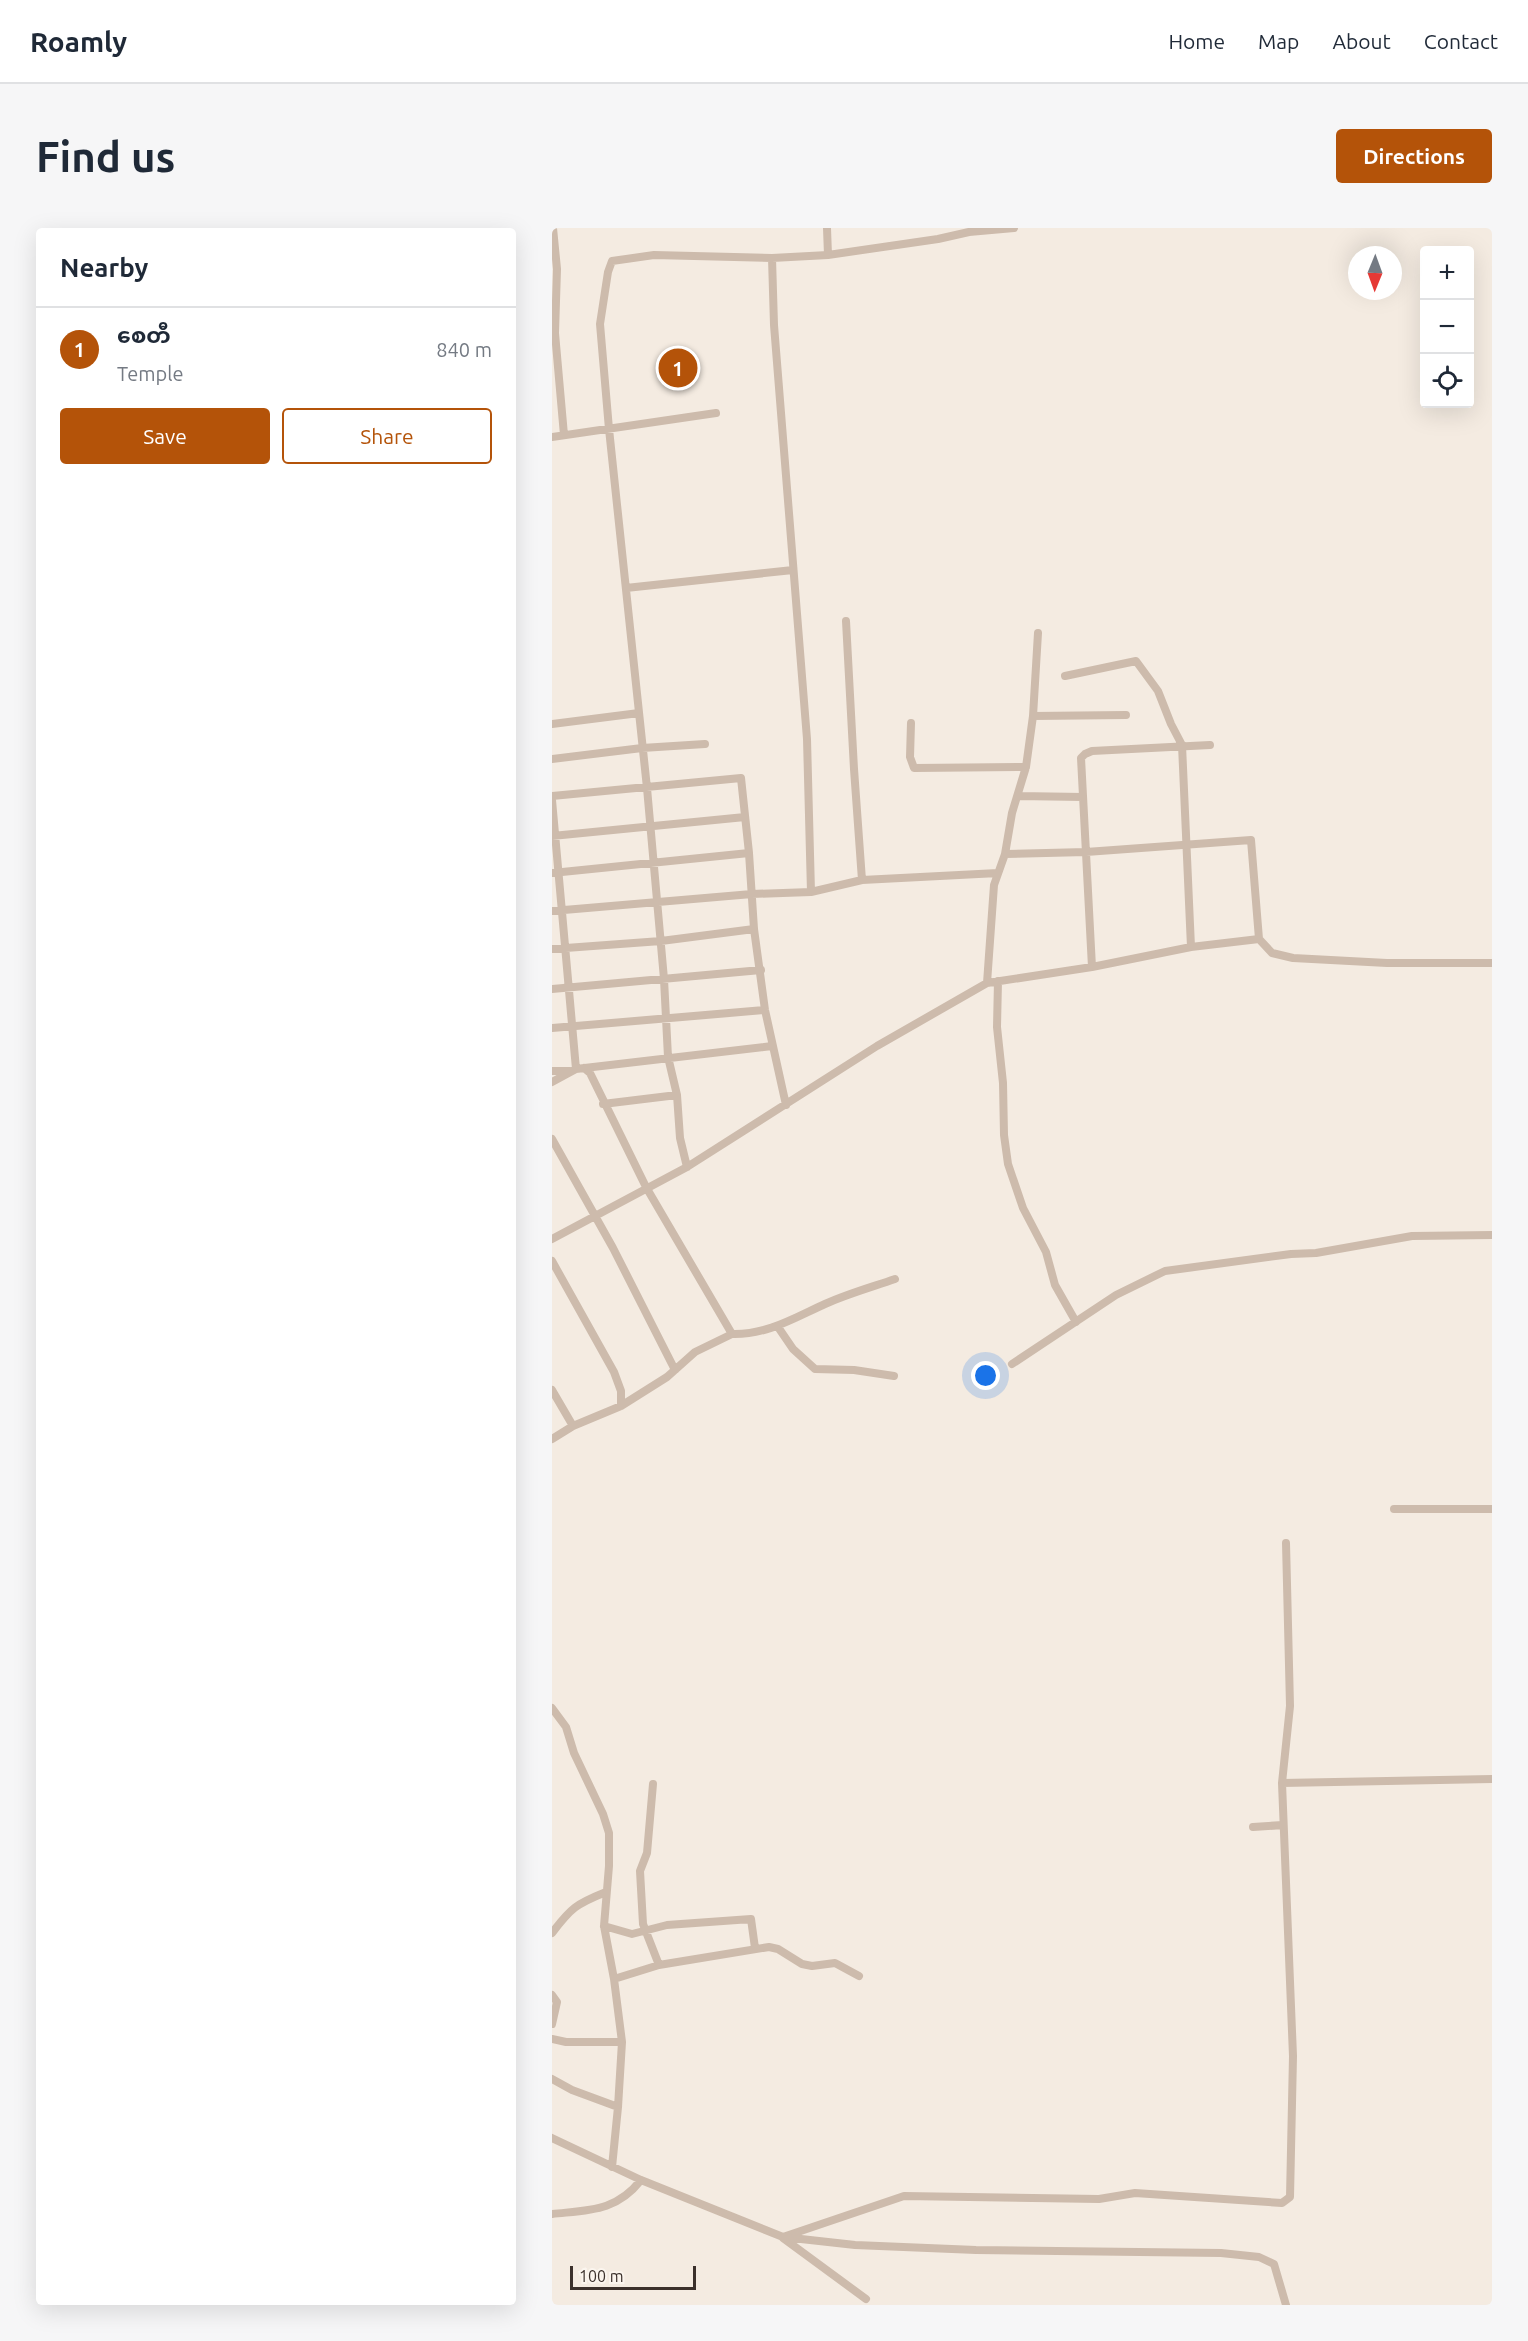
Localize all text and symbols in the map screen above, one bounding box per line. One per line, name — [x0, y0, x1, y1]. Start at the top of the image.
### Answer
text: Roamly — [30, 26, 127, 57]
text: Home — [1168, 29, 1225, 53]
text: Map — [1258, 29, 1299, 53]
text: About — [1332, 29, 1391, 53]
text: Contact — [1424, 29, 1498, 53]
button: Directions — [1336, 129, 1492, 183]
text: Find us — [36, 133, 175, 180]
north arrow — [1348, 246, 1402, 300]
map controls — [1420, 246, 1474, 408]
button: + — [1420, 246, 1474, 300]
text: Nearby — [60, 253, 148, 282]
button: − — [1420, 300, 1474, 354]
text: စေတီ — [117, 322, 171, 347]
text: 1 — [74, 338, 85, 361]
text: 840 m — [436, 338, 492, 361]
pin: 1 — [658, 346, 698, 390]
button: locate — [1420, 354, 1474, 408]
text: Temple — [117, 362, 183, 385]
button: Save — [60, 408, 270, 464]
button: Share — [282, 408, 492, 464]
your location — [971, 1361, 1000, 1390]
scale bar — [570, 2263, 696, 2290]
text: 100 m — [579, 2267, 624, 2285]

